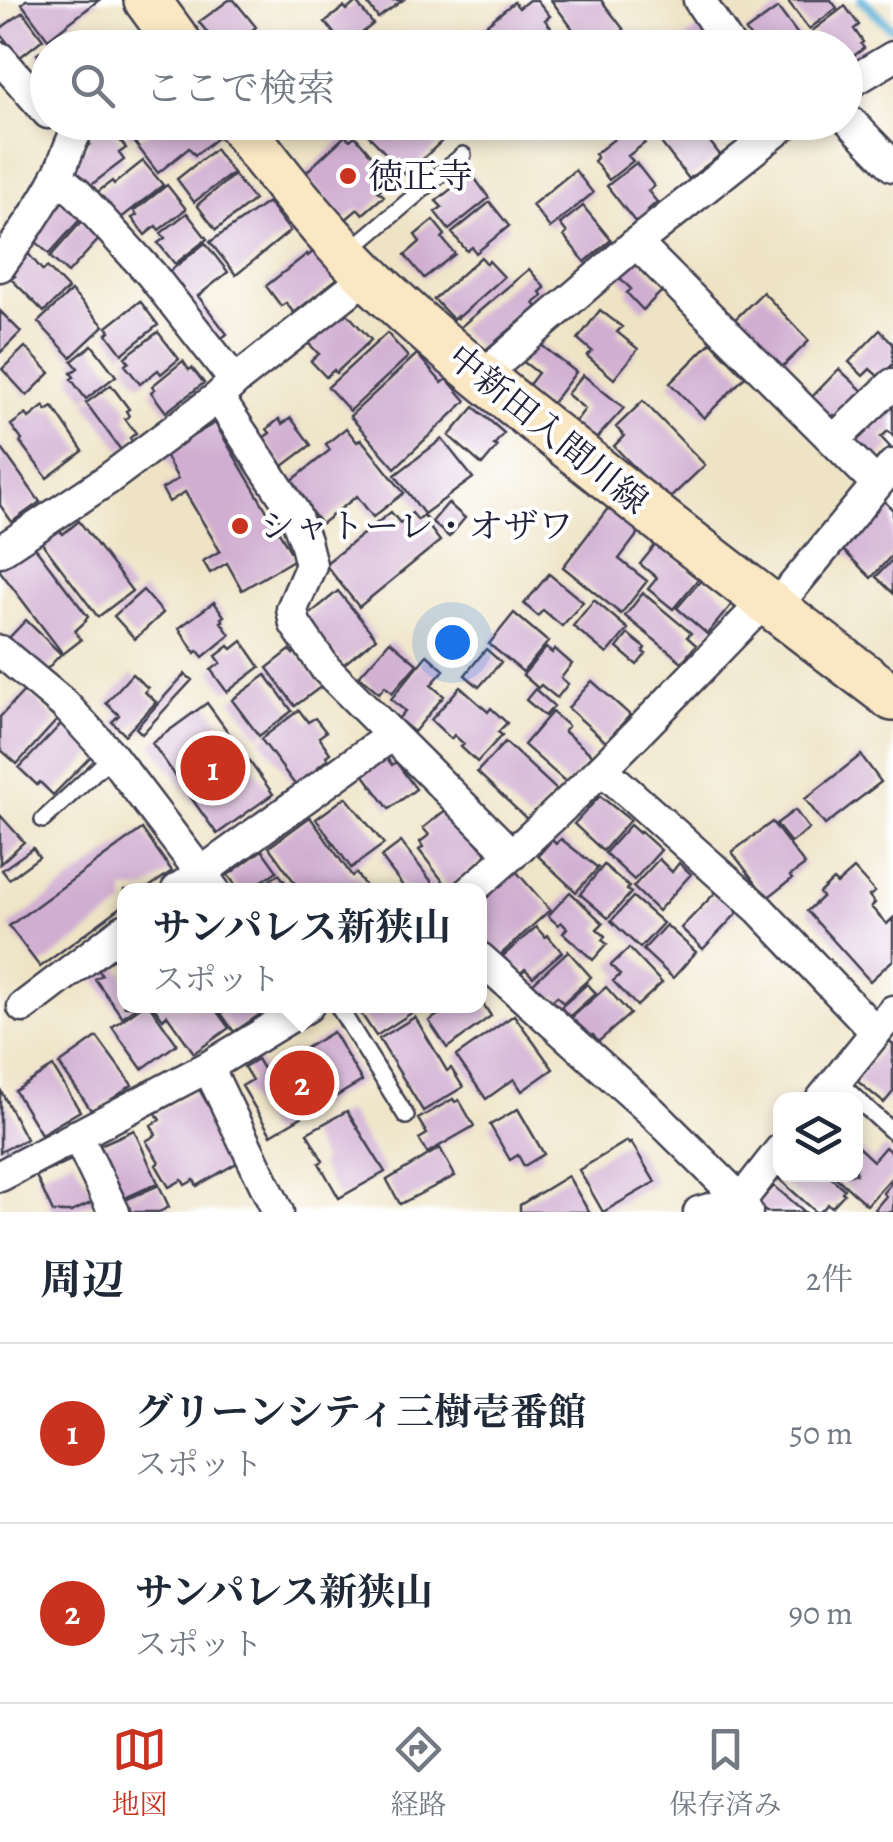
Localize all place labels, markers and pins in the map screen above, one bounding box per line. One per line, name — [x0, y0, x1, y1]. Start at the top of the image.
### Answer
place label: 徳正寺 — [368, 152, 473, 200]
marker: 徳正寺 — [337, 165, 359, 187]
place label: シャトーレ・オザワ — [260, 502, 574, 550]
marker: シャトーレ・オザワ — [229, 515, 251, 537]
pin: 1 — [180, 730, 246, 806]
pin: 2 — [270, 1046, 334, 1120]

